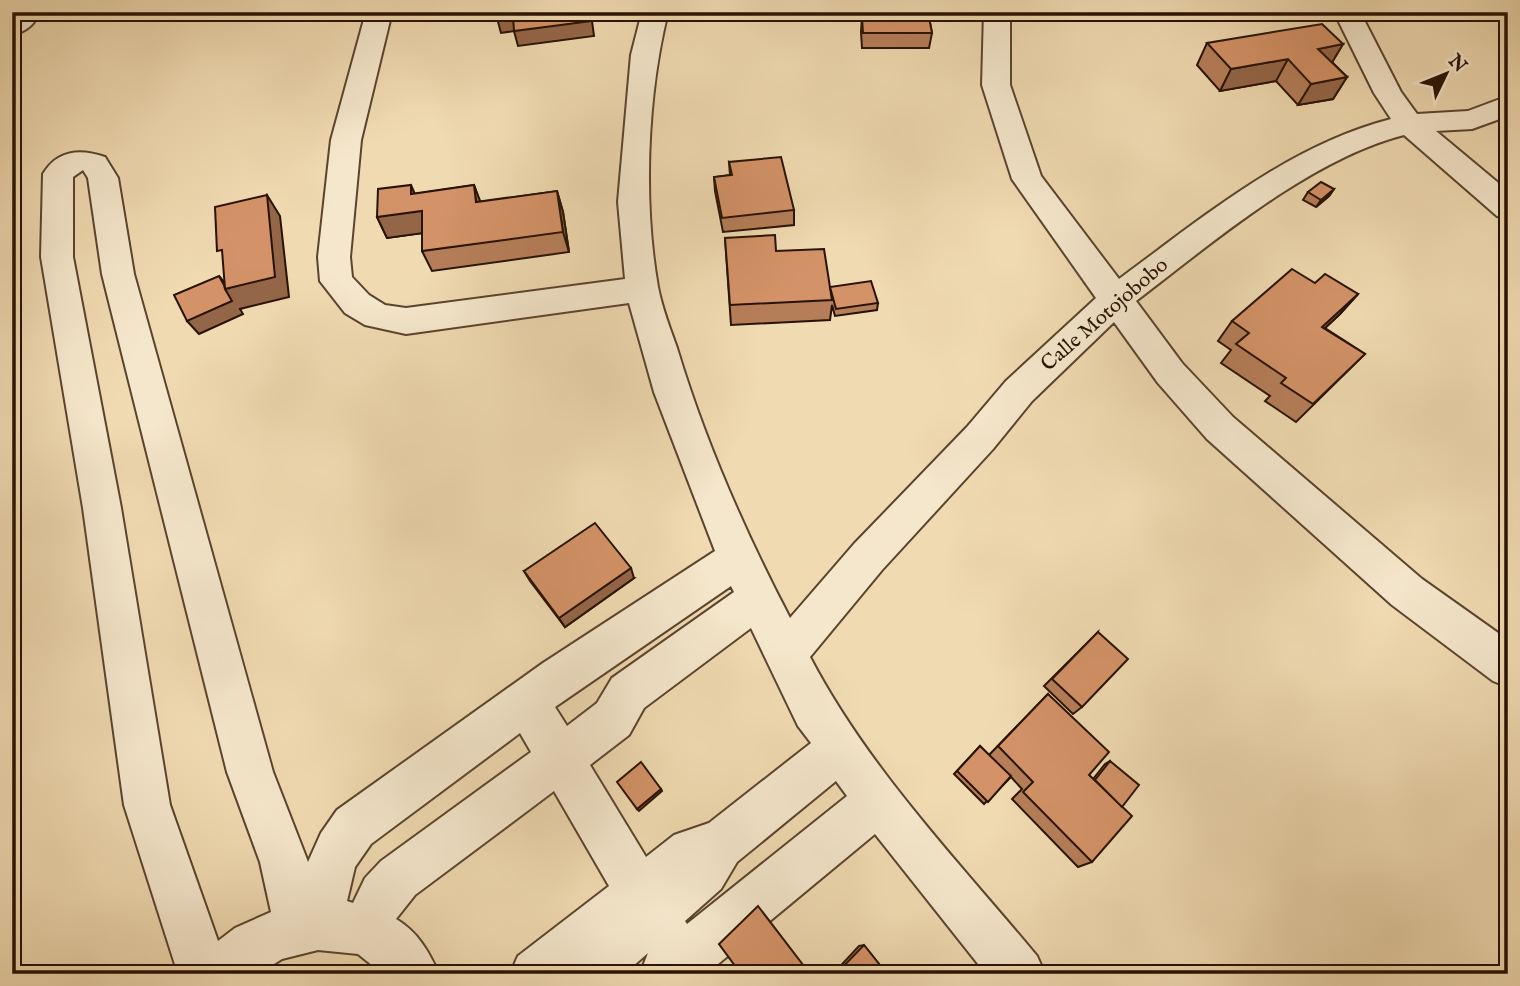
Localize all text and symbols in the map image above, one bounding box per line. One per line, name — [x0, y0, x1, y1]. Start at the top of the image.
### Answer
north arrow — [1412, 38, 1482, 108]
text: N — [1442, 49, 1472, 78]
street label: Calle Motojobobo — [1036, 252, 1174, 378]

